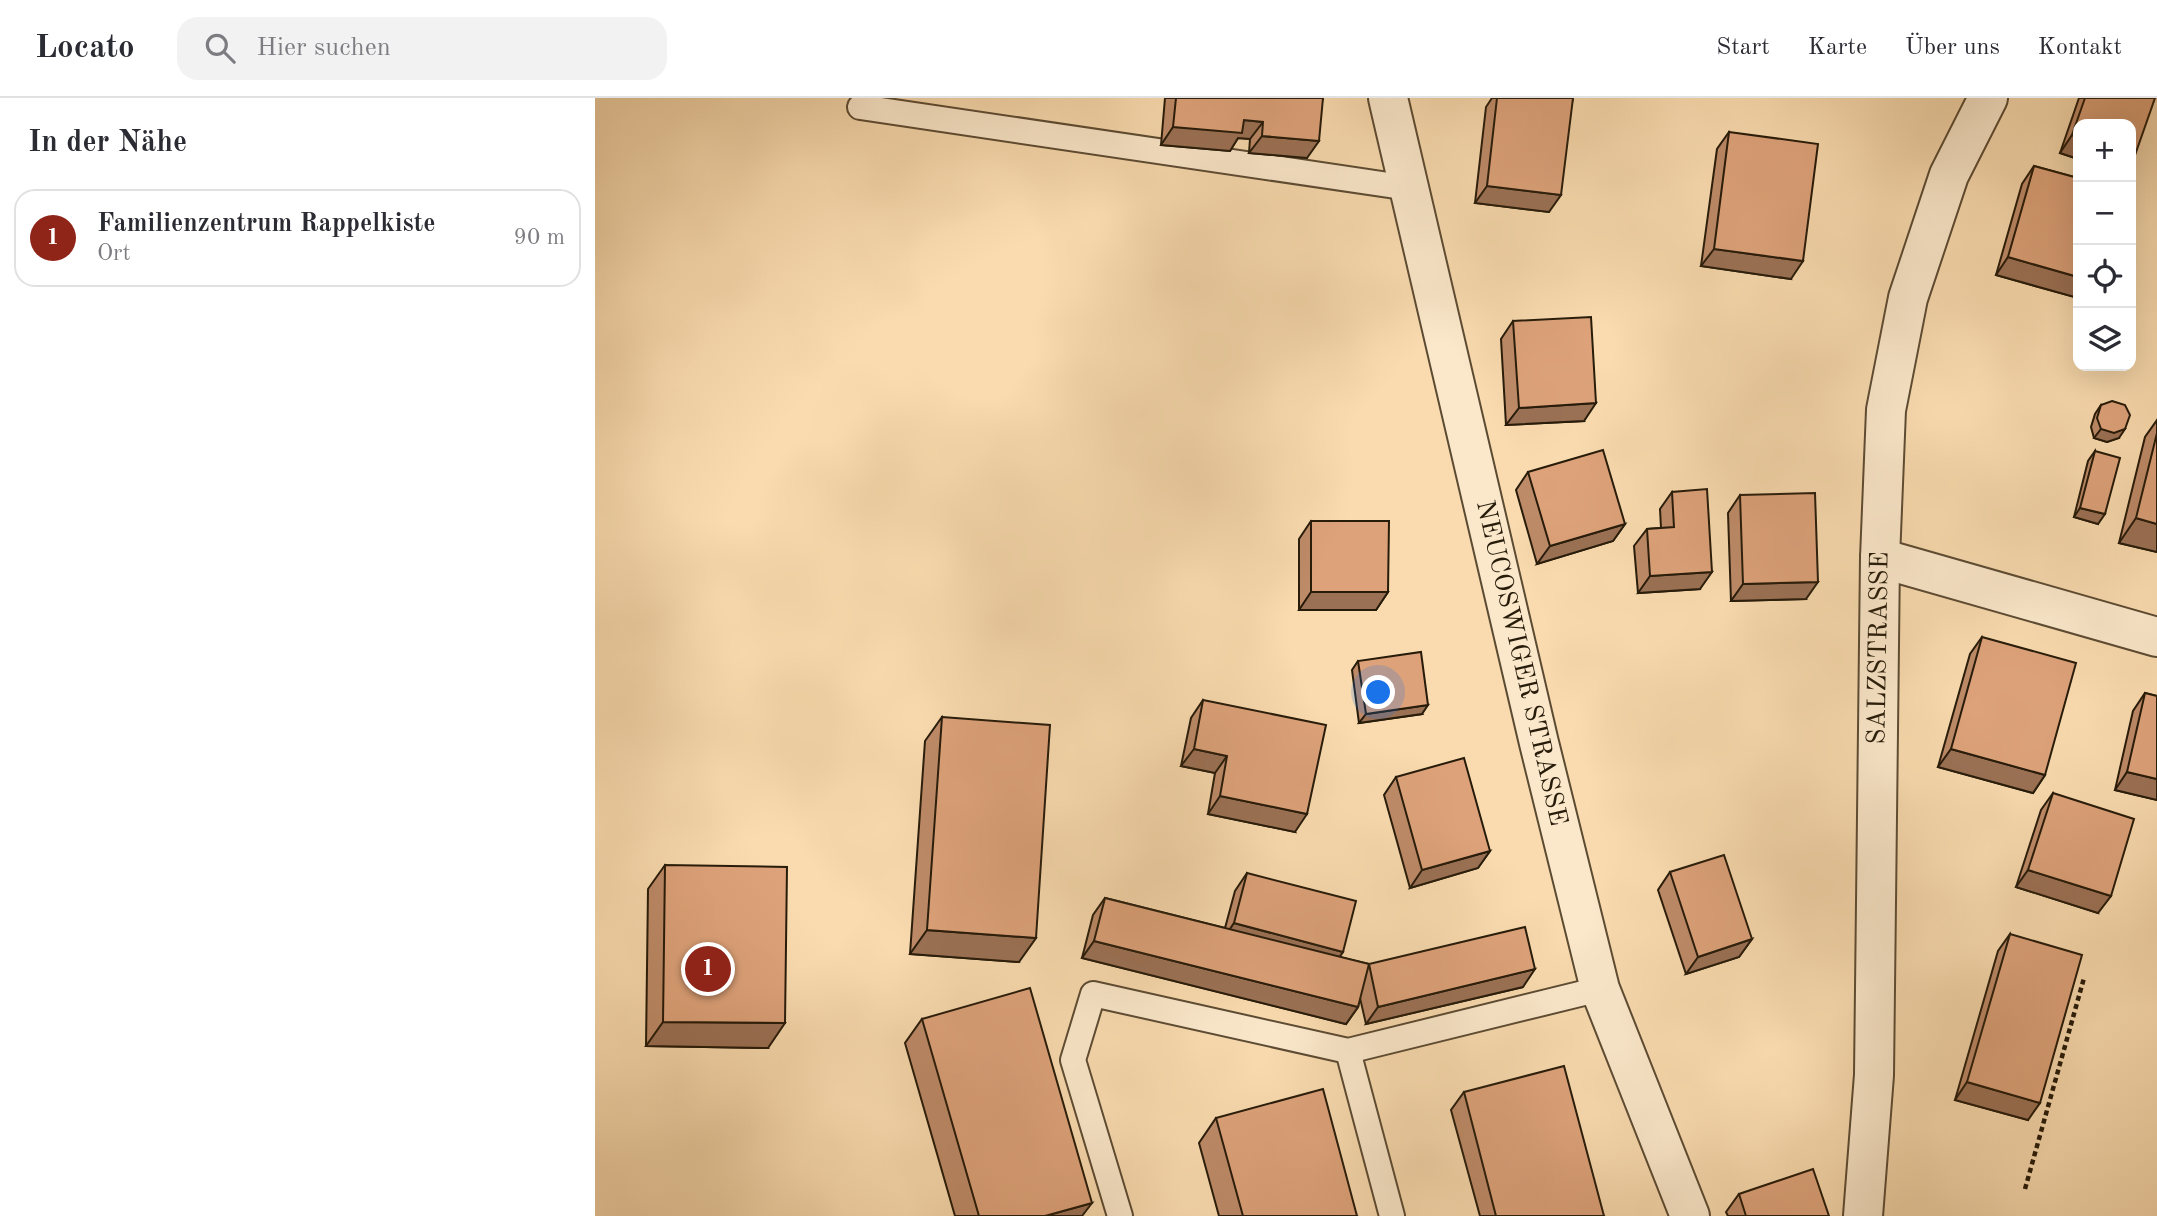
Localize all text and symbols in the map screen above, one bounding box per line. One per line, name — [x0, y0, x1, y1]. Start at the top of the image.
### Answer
search box — [177, 17, 667, 80]
icon: search — [201, 29, 239, 67]
text: Locato — [35, 32, 135, 65]
text: Hier suchen — [257, 35, 391, 61]
text: Start — [1716, 36, 1770, 60]
text: Karte — [1808, 36, 1867, 60]
text: Über uns — [1905, 36, 2000, 60]
text: Kontakt — [2038, 36, 2122, 60]
map controls — [2073, 119, 2136, 371]
button: + — [2073, 119, 2136, 182]
text: In der Nähe — [28, 128, 187, 158]
button: − — [2073, 182, 2136, 245]
text: Familienzentrum Rappelkiste — [97, 211, 435, 237]
text: 1 — [46, 226, 60, 249]
text: 90 m — [514, 226, 565, 249]
text: Ort — [97, 242, 131, 265]
button: locate — [2073, 245, 2136, 308]
button: layers — [2073, 308, 2136, 371]
street label: NEUCOSWIGER STRASSE — [1471, 498, 1571, 828]
street label: SALZSTRASSE — [1864, 551, 1894, 745]
your location — [1361, 675, 1395, 709]
pin: 1 — [685, 943, 731, 995]

